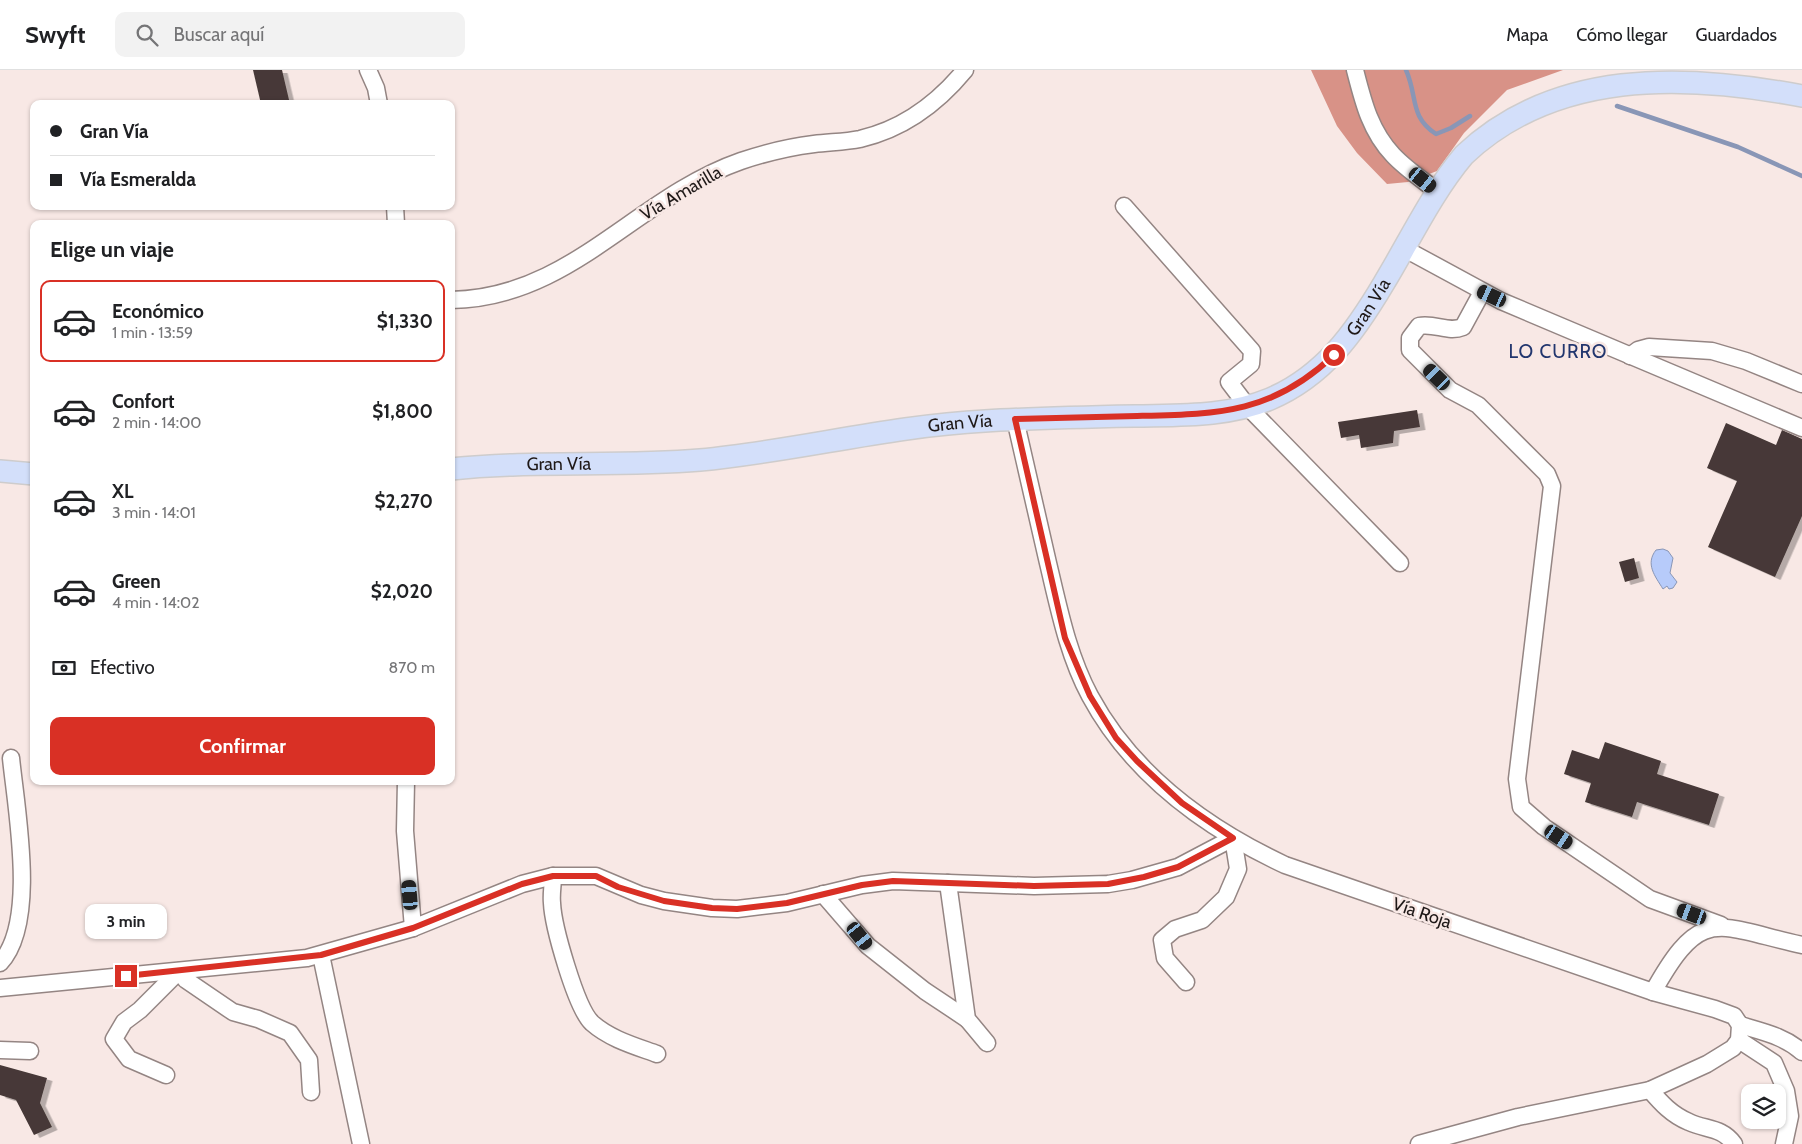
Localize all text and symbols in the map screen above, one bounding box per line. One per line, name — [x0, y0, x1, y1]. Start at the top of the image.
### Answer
search box — [115, 12, 465, 57]
text: Swyft — [25, 20, 85, 49]
icon: search — [133, 21, 161, 49]
text: Buscar aquí — [173, 23, 264, 46]
text: Mapa — [1506, 24, 1548, 46]
text: Cómo llegar — [1576, 24, 1668, 46]
text: Guardados — [1696, 24, 1777, 46]
text: Gran Vía — [80, 120, 149, 143]
street label: Vía Amarilla — [636, 161, 726, 225]
car — [1406, 165, 1439, 195]
text: Vía Esmeralda — [80, 168, 196, 191]
text: Elige un viaje — [50, 236, 174, 263]
street label: Gran Vía — [1342, 274, 1395, 340]
car — [1475, 283, 1508, 309]
icon: car — [52, 299, 97, 344]
text: Económico — [112, 300, 204, 323]
text: $1,330 — [377, 310, 433, 333]
text: 1 min · 13:59 — [112, 323, 193, 342]
district label: LO CURRO — [1509, 340, 1607, 363]
route start — [1323, 344, 1345, 366]
car — [1421, 361, 1453, 393]
icon: car — [52, 389, 97, 434]
text: Confort — [112, 390, 175, 413]
text: $1,800 — [372, 400, 433, 423]
street label: Gran Vía — [927, 410, 993, 437]
text: 2 min · 14:00 — [112, 413, 202, 432]
street label: Gran Vía — [526, 453, 592, 475]
icon: car — [52, 479, 97, 524]
text: XL — [112, 480, 133, 503]
text: $2,270 — [375, 490, 433, 513]
text: 3 min · 14:01 — [112, 503, 196, 522]
icon: car — [52, 569, 97, 614]
text: Green — [112, 570, 161, 593]
text: $2,020 — [371, 580, 433, 603]
text: 4 min · 14:02 — [112, 593, 200, 612]
icon: cash — [50, 654, 78, 682]
text: Efectivo — [90, 656, 155, 679]
text: 870 m — [389, 658, 435, 677]
button: Confirmar — [50, 717, 435, 775]
car — [1542, 822, 1575, 852]
car — [401, 879, 418, 911]
street label: Vía Roja — [1390, 893, 1455, 933]
car — [1675, 902, 1708, 926]
callout: 3 min — [85, 904, 167, 938]
text: 3 min — [107, 912, 145, 931]
car — [844, 920, 875, 952]
route end — [115, 965, 137, 987]
map controls — [1741, 1084, 1786, 1129]
button: layers — [1741, 1084, 1786, 1129]

